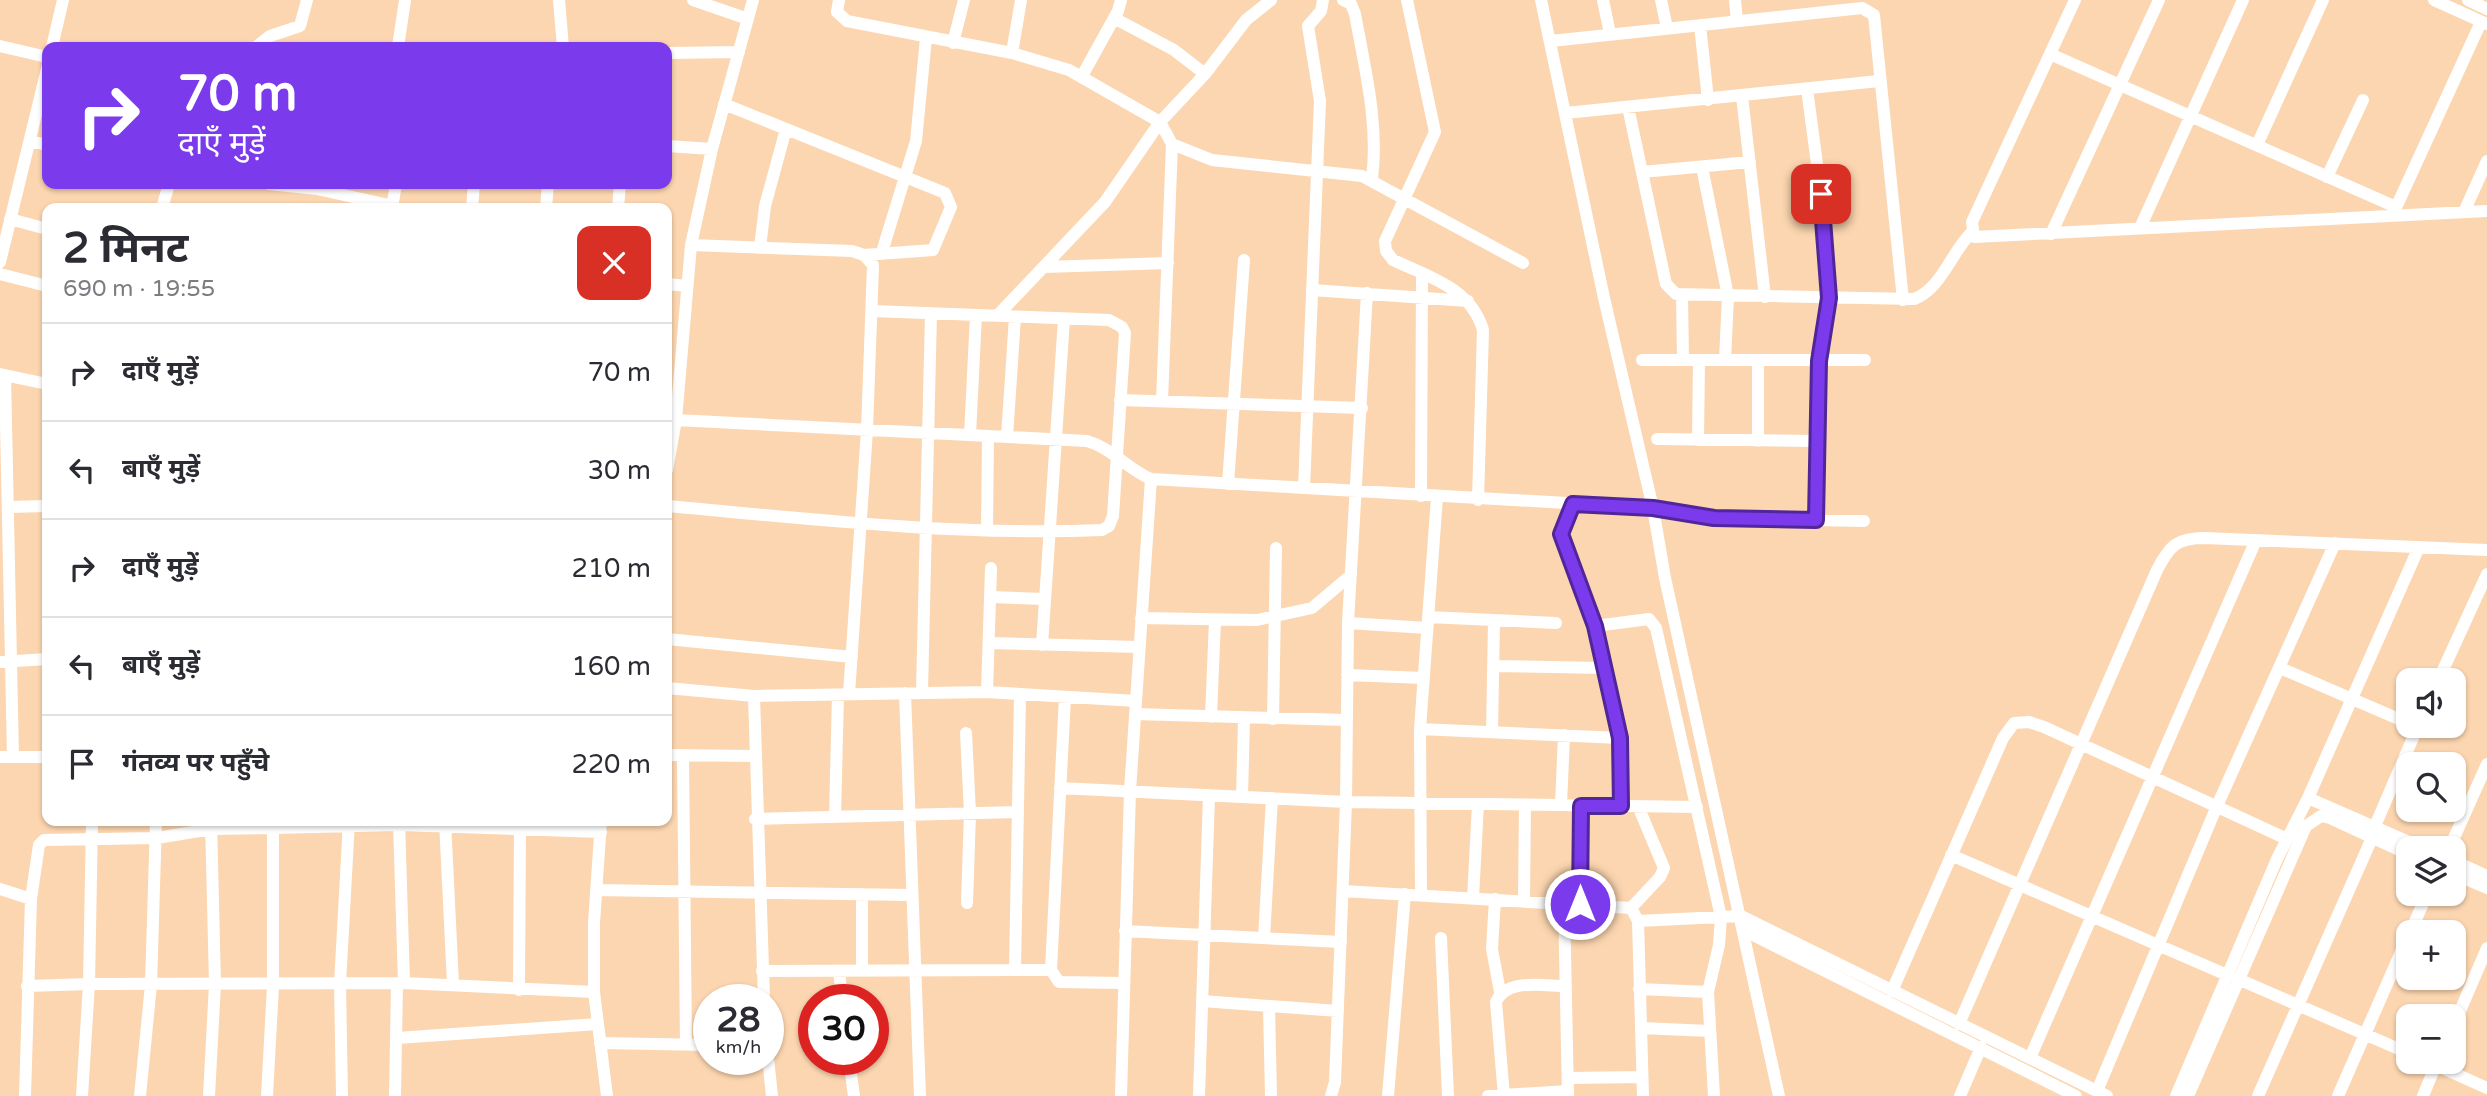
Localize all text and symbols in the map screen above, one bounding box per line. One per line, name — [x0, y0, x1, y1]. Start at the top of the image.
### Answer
text: 70 m — [178, 65, 297, 124]
icon: right — [63, 70, 154, 161]
text: दाएँ मुड़ें — [178, 125, 266, 163]
pin — [1791, 164, 1851, 224]
icon: arrive — [1802, 175, 1840, 213]
text: 2 मिनट — [63, 223, 188, 274]
button: close — [577, 226, 651, 300]
text: 690 m · 19:55 — [63, 275, 215, 303]
icon: right — [63, 353, 101, 391]
text: दाएँ मुड़ें — [122, 355, 199, 386]
text: 70 m — [588, 357, 651, 388]
icon: left — [63, 451, 101, 489]
text: बाएँ मुड़ें — [122, 453, 200, 484]
text: 30 m — [588, 455, 651, 486]
icon: right — [63, 549, 101, 587]
text: दाएँ मुड़ें — [122, 551, 199, 582]
text: 210 m — [571, 553, 651, 584]
icon: left — [63, 647, 101, 685]
text: बाएँ मुड़ें — [122, 649, 200, 680]
text: 160 m — [571, 651, 651, 682]
map controls — [2396, 668, 2466, 1074]
button: sound — [2396, 668, 2466, 738]
icon: arrive — [63, 745, 101, 783]
text: गंतव्य पर पहुँचे — [122, 747, 269, 778]
text: 220 m — [571, 749, 651, 780]
button: search — [2396, 752, 2466, 822]
button: layers — [2396, 836, 2466, 906]
position arrow — [1543, 867, 1617, 941]
button: + — [2396, 920, 2466, 990]
speed limit sign: 30 — [798, 984, 889, 1075]
text: 28 — [717, 999, 760, 1041]
button: − — [2396, 1004, 2466, 1074]
text: km/h — [716, 1036, 761, 1058]

